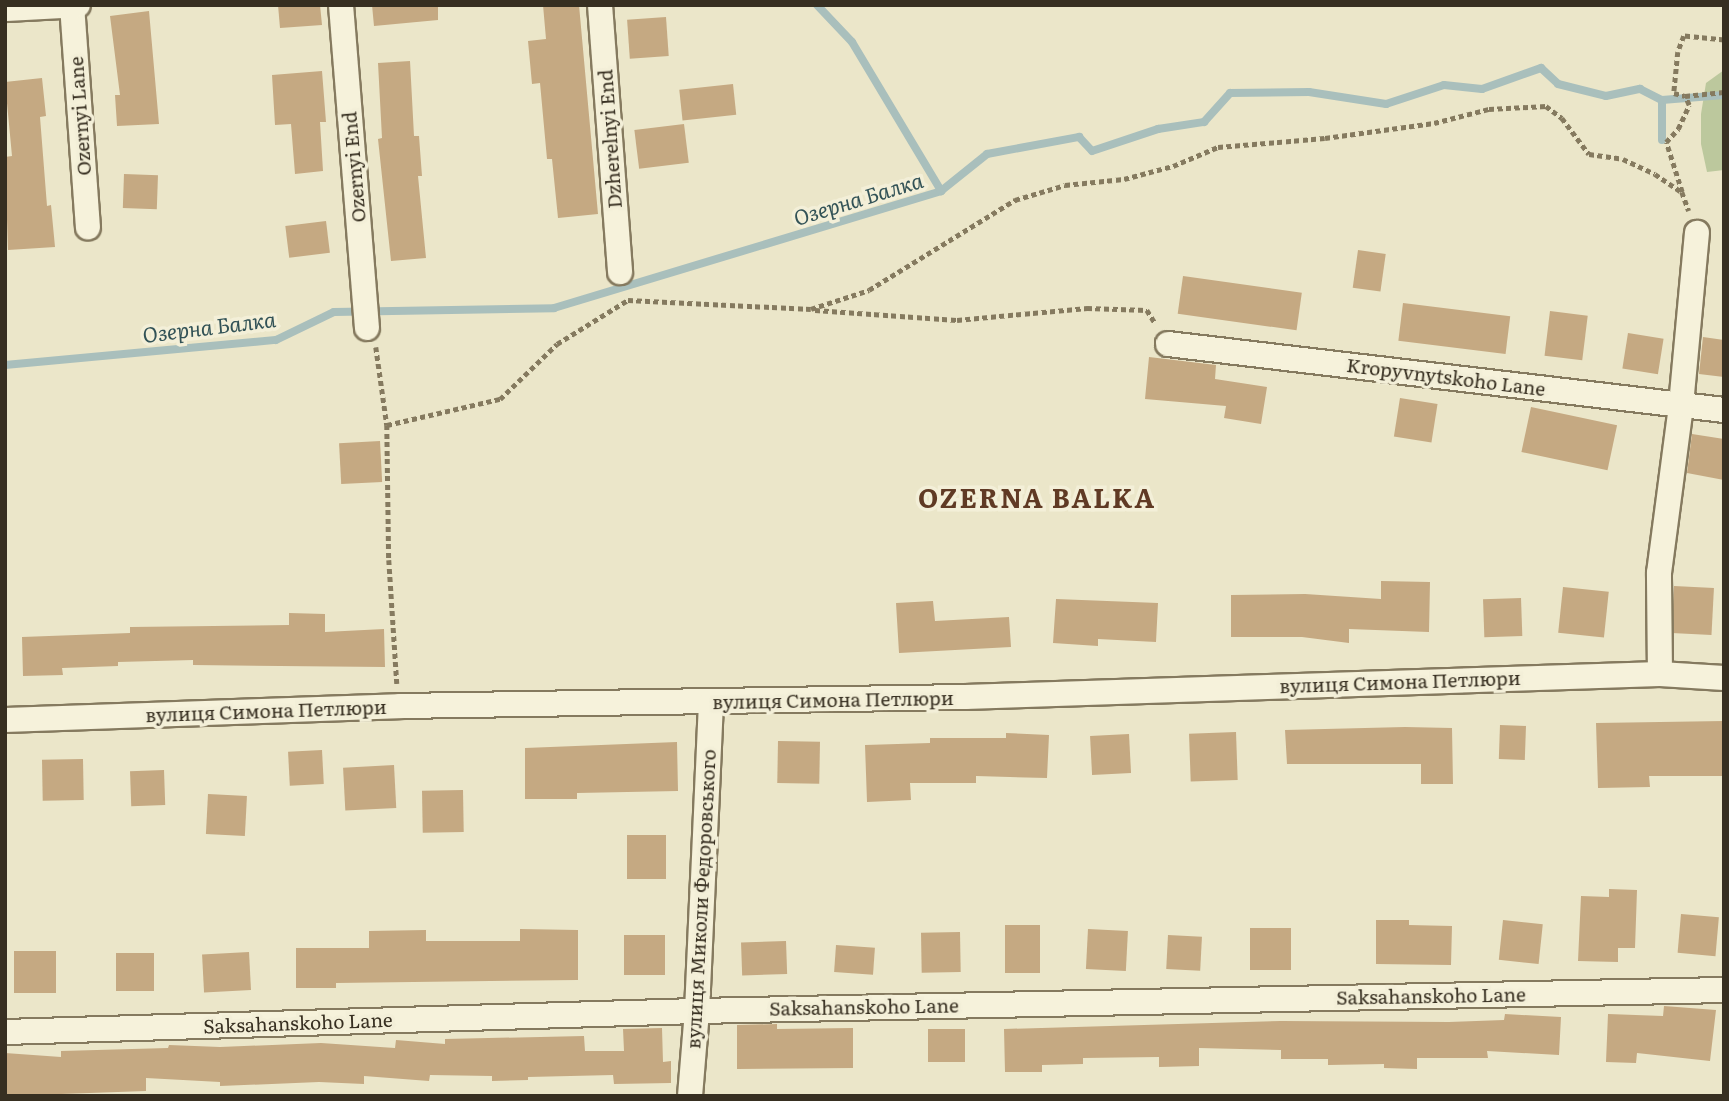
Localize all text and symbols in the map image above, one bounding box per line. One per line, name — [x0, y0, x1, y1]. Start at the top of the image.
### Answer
street label: Ozernyi Lane — [64, 56, 96, 176]
street label: Dzherelnyi End — [594, 69, 626, 209]
street label: Ozernyi End — [338, 111, 370, 223]
water label: Озерна Балка — [790, 166, 926, 230]
water label: Озерна Балка — [141, 305, 277, 347]
street label: Kropyvnytskoho Lane — [1345, 353, 1547, 401]
district label: OZERNA BALKA — [919, 481, 1155, 513]
street label: вулиця Симона Петлюри — [1279, 666, 1521, 698]
street label: вулиця Симона Петлюри — [712, 686, 954, 714]
street label: вулиця Симона Петлюри — [145, 695, 387, 727]
street label: вулиця Миколи Федоровського — [682, 748, 720, 1050]
street label: Saksahanskoho Lane — [1336, 983, 1526, 1009]
street label: Saksahanskoho Lane — [769, 994, 959, 1020]
street label: Saksahanskoho Lane — [203, 1008, 393, 1038]

